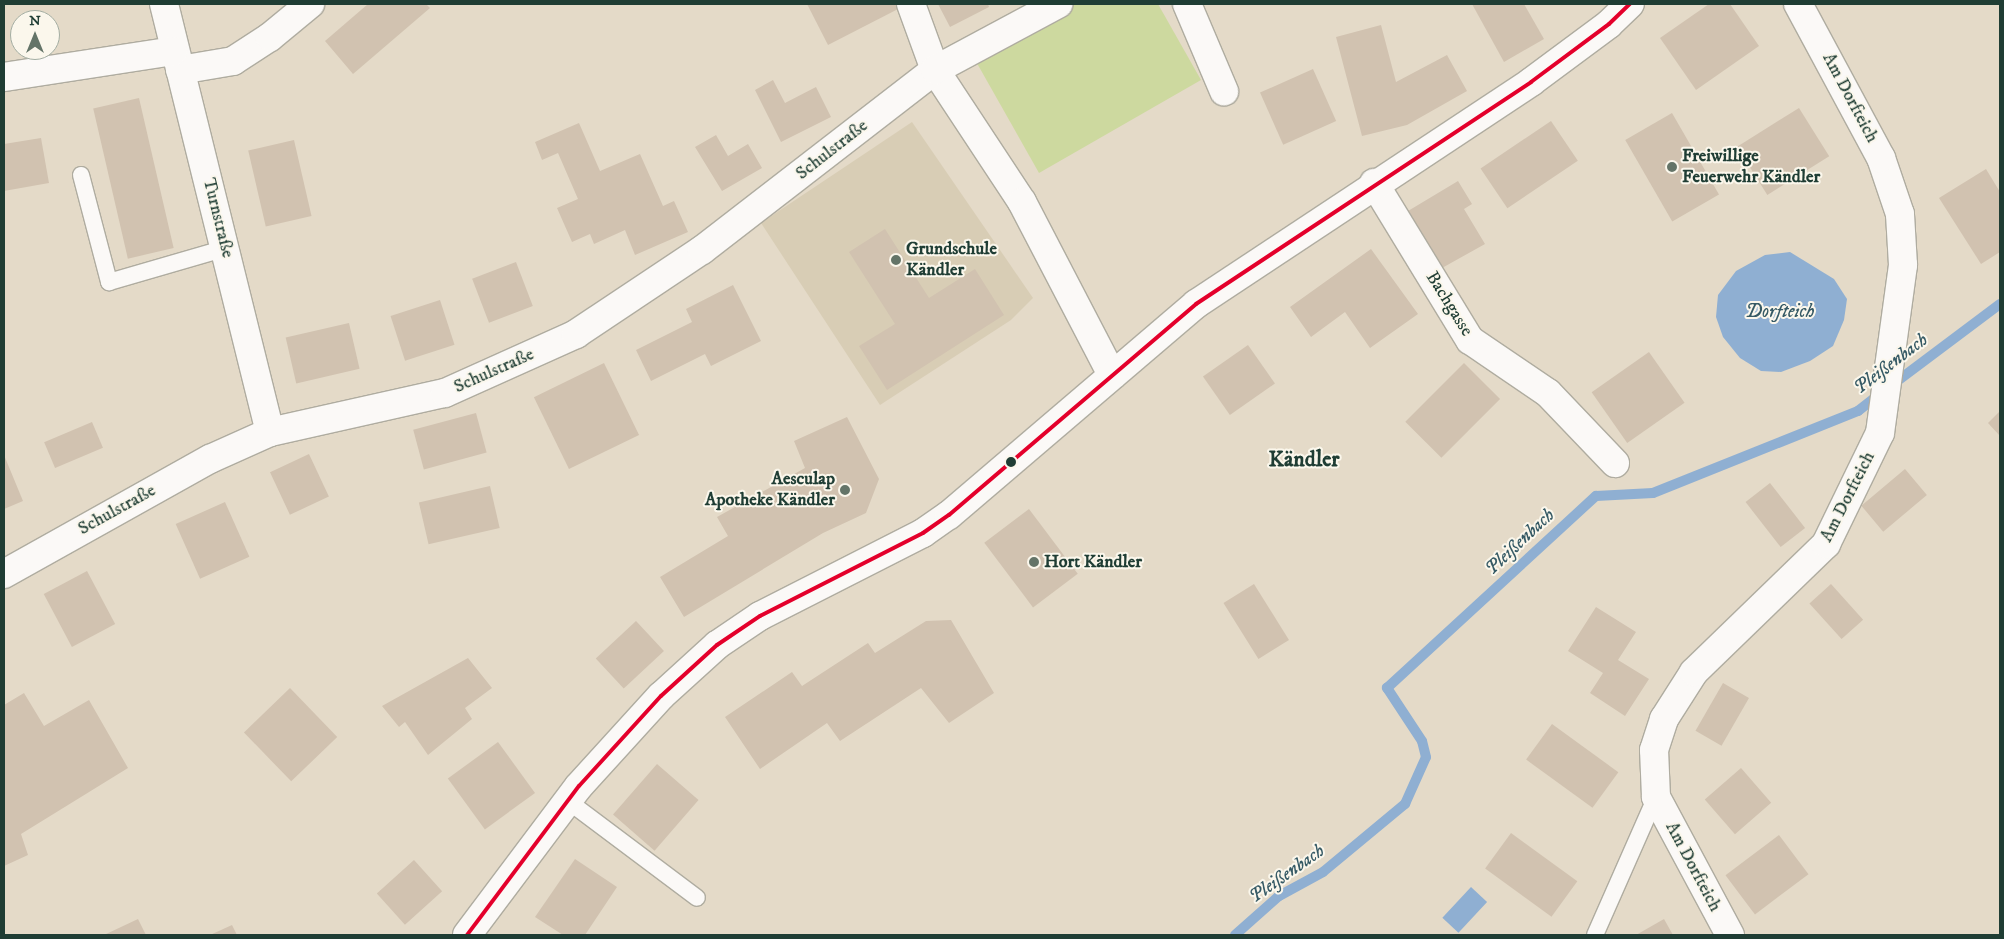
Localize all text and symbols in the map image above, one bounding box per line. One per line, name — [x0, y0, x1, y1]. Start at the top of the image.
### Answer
north arrow — [10, 10, 60, 60]
text: N — [29, 12, 41, 30]
street label: Am Dorfteich — [1817, 49, 1883, 147]
street label: Schulstraße — [792, 115, 872, 185]
place label: Freiwillige Feuerwehr Kändler — [1682, 146, 1820, 188]
marker: Freiwillige Feuerwehr Kändler — [1666, 161, 1678, 173]
street label: Turnstraße — [198, 176, 238, 260]
place label: Grundschule Kändler — [906, 239, 997, 282]
marker: Grundschule Kändler — [890, 254, 902, 266]
street label: Bachgasse — [1421, 268, 1477, 340]
water label: Dorfteich — [1745, 301, 1815, 323]
water label: Pleißenbach — [1849, 329, 1933, 399]
street label: Schulstraße — [451, 344, 537, 398]
district label: Kändler — [1268, 447, 1340, 473]
street label: Am Dorfteich — [1816, 448, 1880, 546]
unlabelled marker — [1006, 457, 1016, 467]
place label: Aesculap Apotheke Kändler — [705, 469, 835, 512]
street label: Schulstraße — [75, 480, 159, 540]
marker: Aesculap Apotheke Kändler — [839, 484, 851, 496]
water label: Pleißenbach — [1480, 504, 1560, 580]
place label: Hort Kändler — [1044, 551, 1142, 573]
marker: Hort Kändler — [1028, 556, 1040, 568]
street label: Am Dorfteich — [1660, 818, 1726, 916]
water label: Pleißenbach — [1245, 840, 1329, 908]

